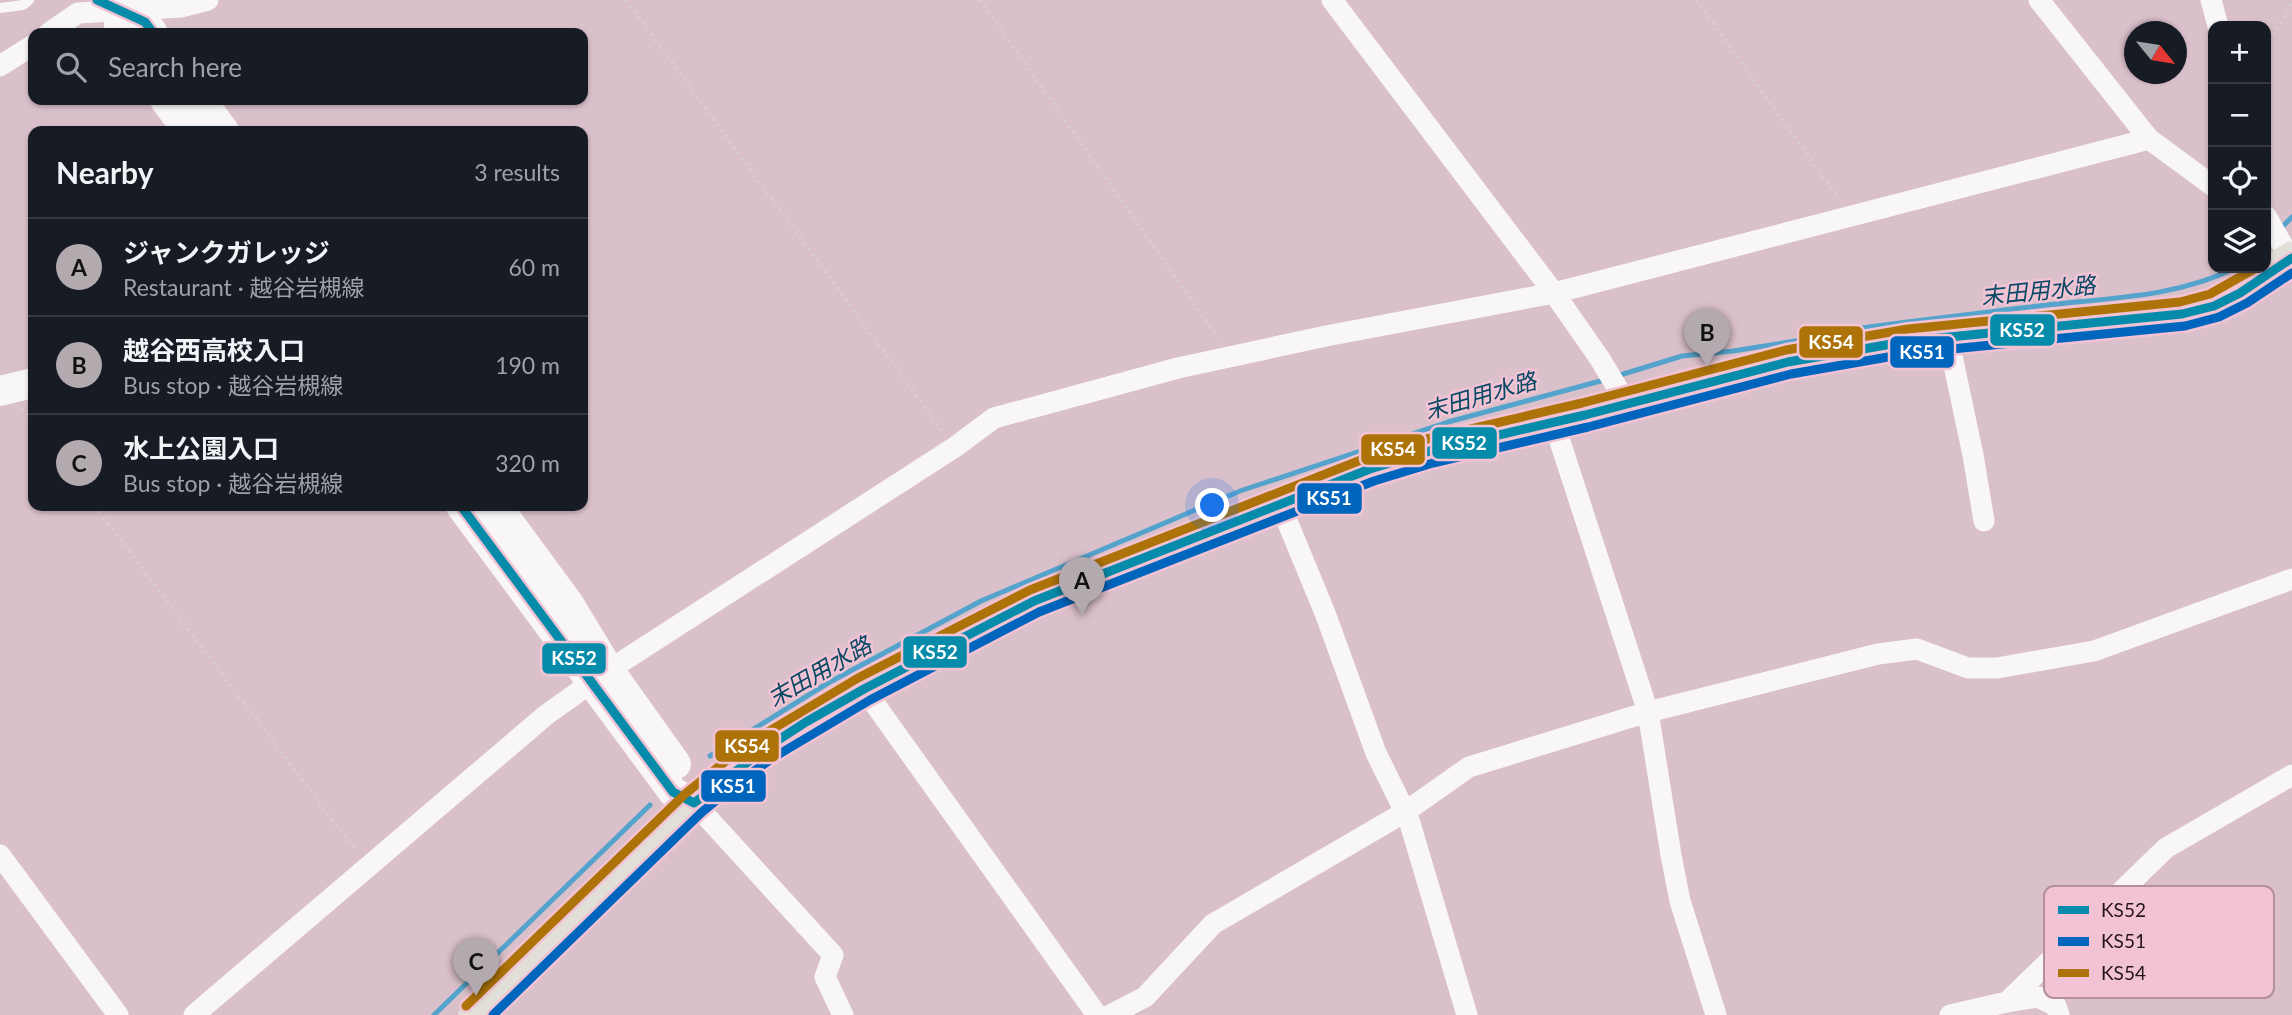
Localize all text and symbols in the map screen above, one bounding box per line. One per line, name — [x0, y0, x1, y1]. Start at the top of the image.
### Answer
north arrow — [2124, 21, 2187, 84]
map controls — [2208, 21, 2271, 273]
button: + — [2208, 21, 2271, 84]
search box — [28, 28, 588, 105]
icon: search — [52, 48, 90, 86]
text: Search here — [108, 51, 242, 83]
button: − — [2208, 84, 2271, 147]
button: locate — [2208, 147, 2271, 210]
text: Nearby — [56, 154, 154, 190]
text: 3 results — [474, 158, 560, 186]
button: layers — [2208, 210, 2271, 273]
text: ジャンクガレッジ — [123, 236, 330, 268]
text: A — [71, 253, 87, 281]
text: 60 m — [509, 253, 560, 281]
water label: 末田用水路 — [1979, 270, 2099, 310]
text: Restaurant · 越谷岩槻線 — [123, 273, 365, 301]
pin: B — [1684, 309, 1730, 367]
line badge: KS52 — [1989, 313, 2056, 347]
text: KS52 — [1999, 318, 2045, 341]
line badge: KS54 — [1798, 325, 1864, 359]
text: KS54 — [1808, 330, 1854, 353]
text: 越谷西高校入口 — [123, 334, 305, 366]
line badge: KS51 — [1889, 335, 1955, 369]
text: KS51 — [1899, 340, 1945, 363]
text: B — [71, 351, 87, 379]
text: 190 m — [495, 351, 560, 379]
water label: 末田用水路 — [1421, 365, 1541, 424]
text: Bus stop · 越谷岩槻線 — [123, 371, 343, 399]
line badge: KS52 — [1431, 426, 1498, 460]
text: KS52 — [1441, 431, 1487, 454]
text: 水上公園入口 — [123, 432, 279, 464]
line badge: KS54 — [1360, 433, 1426, 466]
text: KS54 — [1370, 437, 1416, 460]
text: C — [71, 449, 87, 477]
text: 320 m — [495, 449, 560, 477]
text: Bus stop · 越谷岩槻線 — [123, 469, 343, 497]
line badge: KS51 — [1296, 482, 1363, 515]
text: KS51 — [1306, 486, 1352, 509]
your location — [1195, 488, 1229, 522]
pin: A — [1059, 557, 1105, 615]
water label: 末田用水路 — [762, 629, 878, 712]
line badge: KS52 — [902, 635, 968, 669]
text: KS52 — [912, 640, 958, 663]
line badge: KS52 — [541, 642, 607, 675]
text: KS52 — [551, 646, 597, 669]
line badge: KS54 — [714, 729, 780, 763]
text: KS54 — [724, 734, 770, 757]
line badge: KS51 — [700, 769, 767, 803]
text: KS51 — [710, 774, 756, 797]
legend — [2044, 886, 2274, 998]
text: KS52 — [2101, 898, 2146, 921]
text: KS51 — [2101, 929, 2146, 952]
pin: C — [453, 938, 499, 996]
text: KS54 — [2101, 961, 2146, 984]

